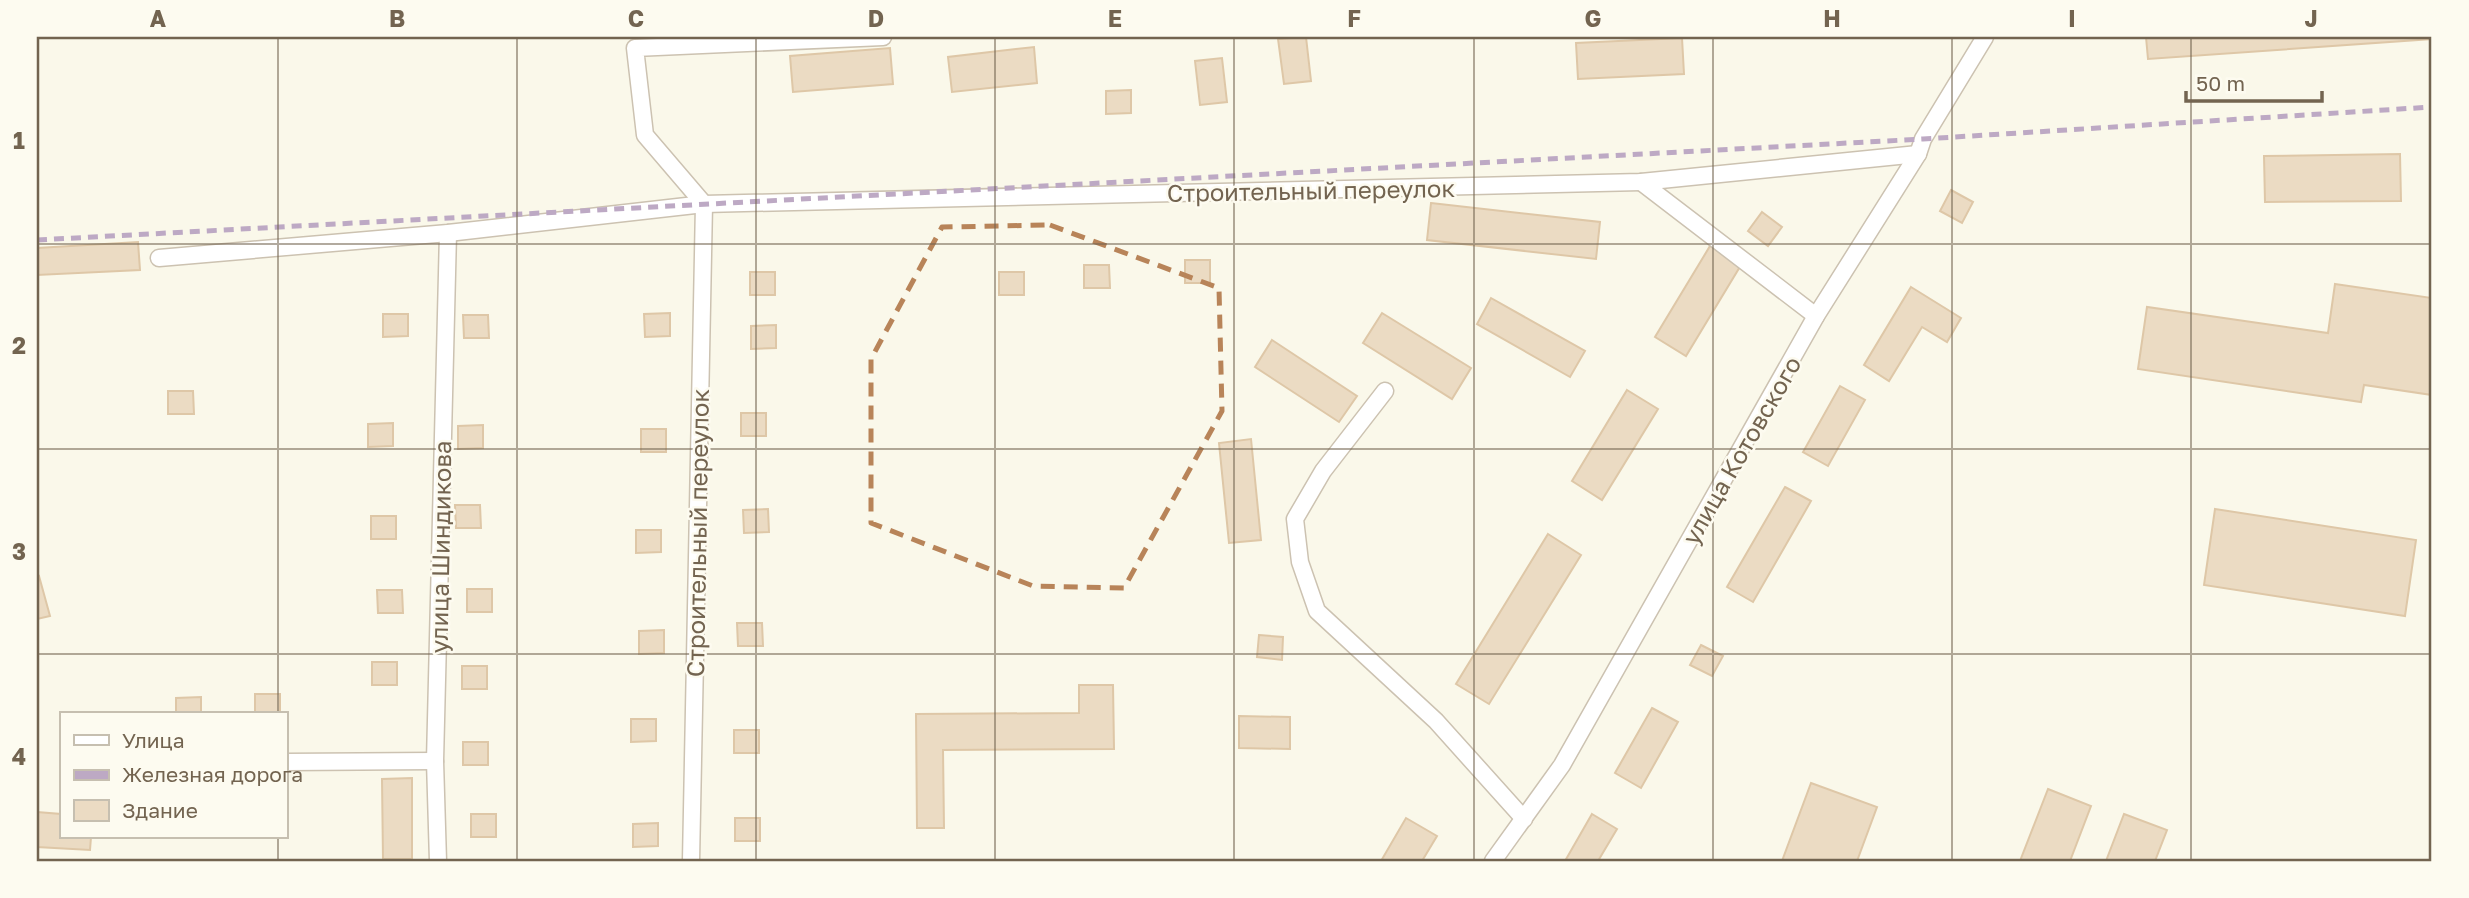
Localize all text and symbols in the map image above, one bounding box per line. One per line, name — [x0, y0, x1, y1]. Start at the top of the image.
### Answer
text: A — [150, 4, 167, 32]
text: B — [389, 4, 405, 32]
text: C — [628, 4, 644, 32]
text: D — [868, 4, 884, 32]
text: E — [1108, 4, 1122, 32]
text: F — [1347, 4, 1361, 32]
text: G — [1585, 4, 1601, 32]
text: H — [1823, 4, 1841, 32]
text: I — [2068, 4, 2076, 32]
text: J — [2304, 4, 2318, 32]
scale bar — [2186, 60, 2322, 104]
text: 50 m — [2196, 70, 2245, 96]
text: 1 — [13, 126, 25, 154]
street label: Строительный переулок — [1167, 173, 1456, 207]
text: 2 — [12, 331, 26, 359]
street label: улица Котовского — [1675, 351, 1807, 549]
street label: Строительный переулок — [680, 388, 714, 677]
street label: улица Шиндикова — [424, 440, 456, 654]
text: 3 — [12, 537, 26, 565]
legend — [60, 712, 287, 838]
text: Улица — [122, 727, 185, 753]
text: 4 — [12, 742, 26, 770]
text: Железная дорога — [122, 761, 303, 787]
text: Здание — [122, 797, 198, 823]

